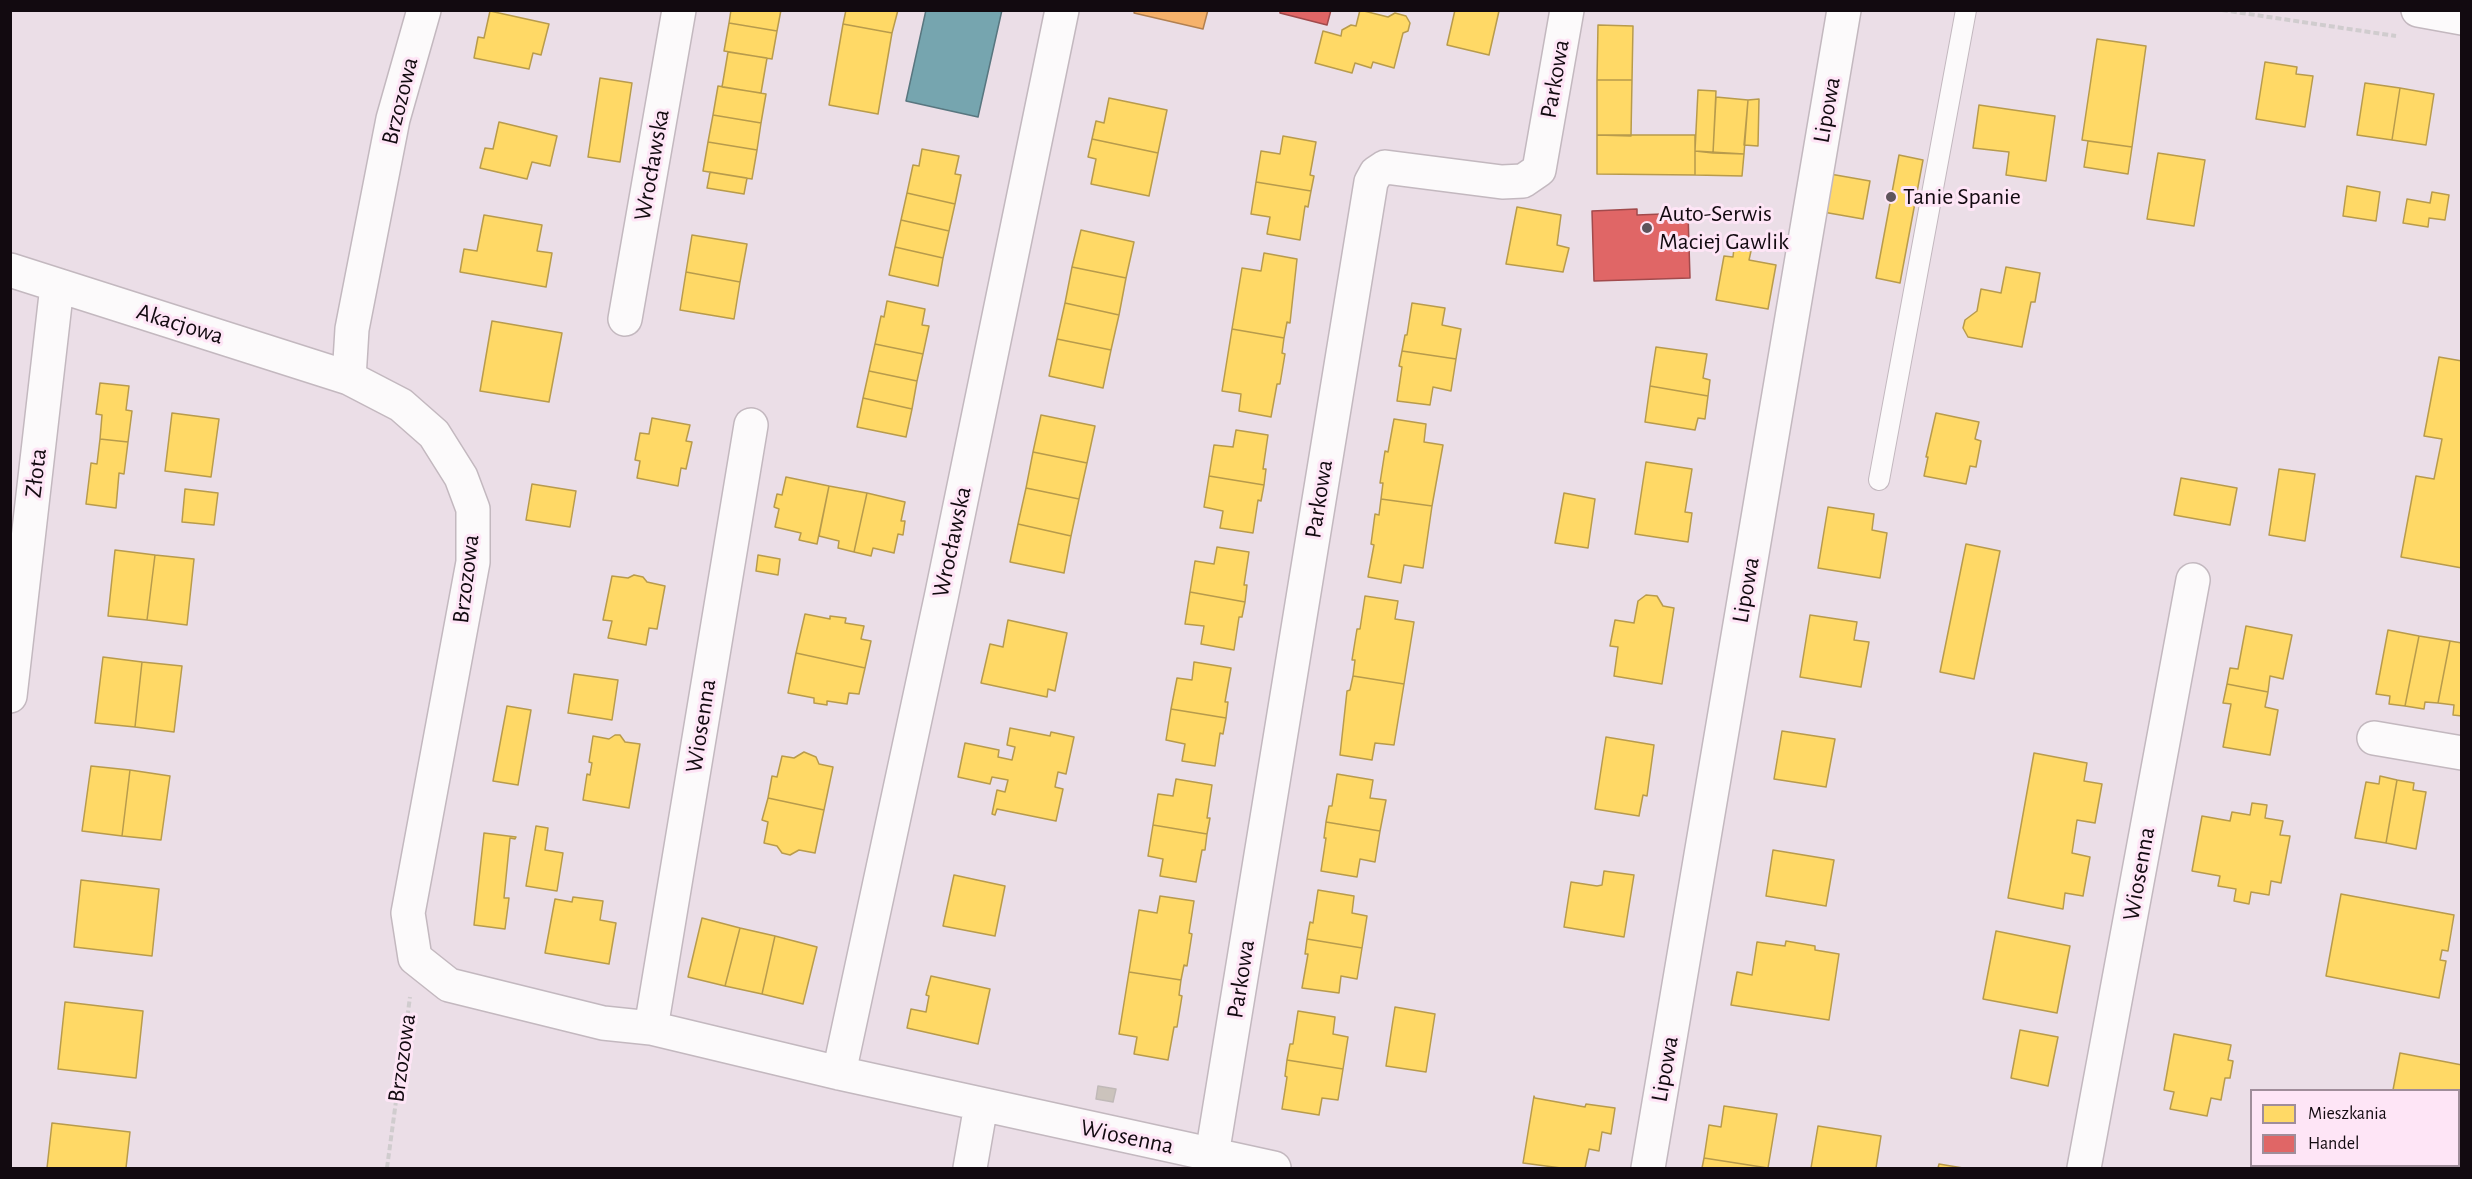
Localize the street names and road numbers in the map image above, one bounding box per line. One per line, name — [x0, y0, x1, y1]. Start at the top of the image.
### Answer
street label: Parkowa — [1534, 37, 1576, 121]
street label: Brzozowa — [375, 54, 425, 148]
street label: Lipowa — [1807, 75, 1847, 145]
street label: Wrocławska — [628, 107, 676, 223]
street label: Akacjowa — [133, 297, 227, 351]
street label: Złota — [19, 447, 53, 499]
street label: Parkowa — [1299, 458, 1339, 540]
street label: Wrocławska — [926, 484, 978, 600]
street label: Brzozowa — [446, 533, 486, 625]
street label: Lipowa — [1726, 555, 1766, 625]
street label: Wiosenna — [679, 677, 723, 775]
street label: Wiosenna — [2117, 825, 2161, 923]
street label: Parkowa — [1221, 938, 1261, 1020]
street label: Brzozowa — [382, 1012, 422, 1104]
street label: Lipowa — [1645, 1034, 1685, 1104]
street label: Wiosenna — [1078, 1113, 1176, 1161]

